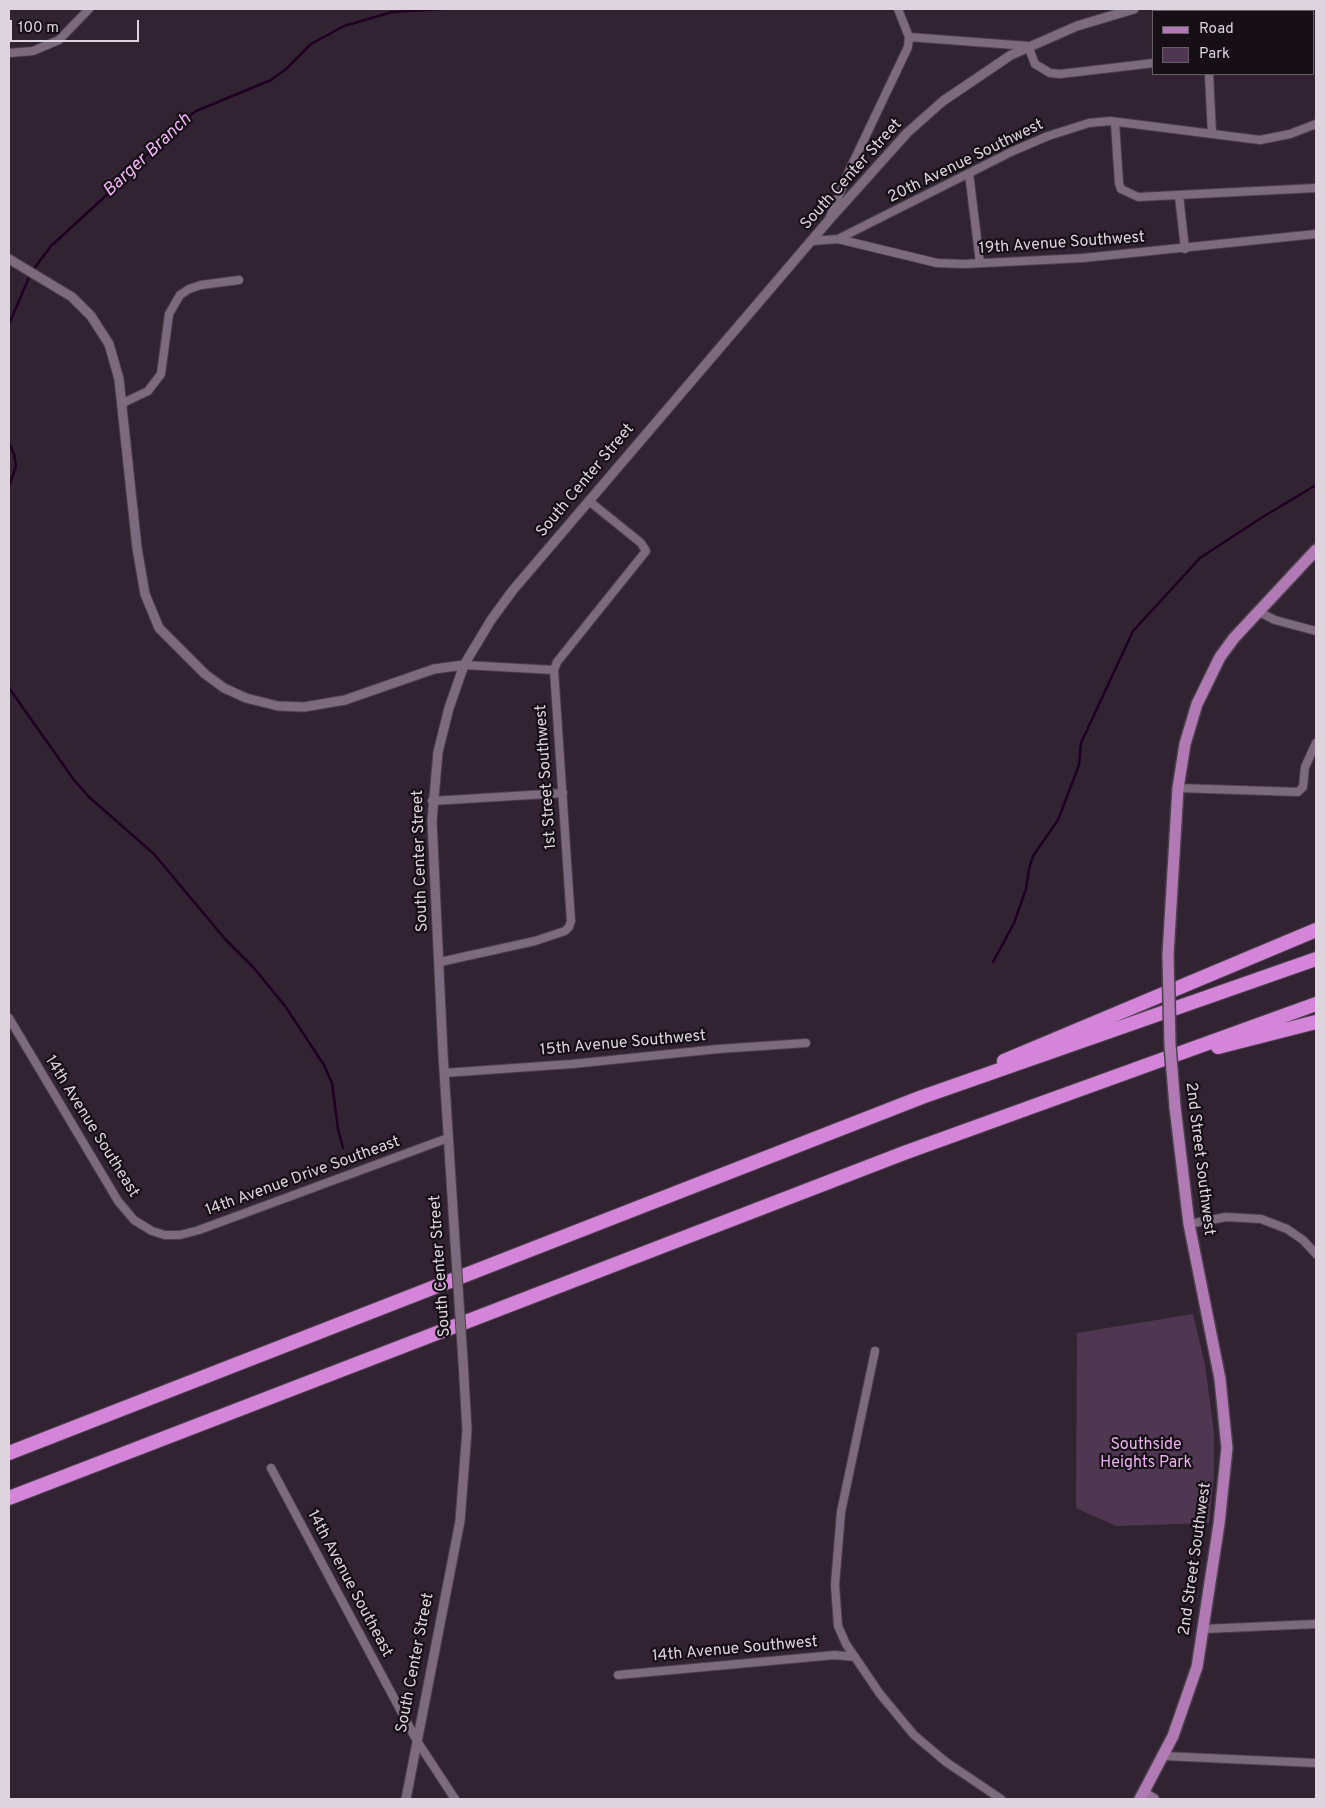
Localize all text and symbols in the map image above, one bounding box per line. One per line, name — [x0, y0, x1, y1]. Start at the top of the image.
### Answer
scale bar — [12, 10, 141, 42]
legend — [1152, 10, 1315, 75]
text: 100 m — [18, 19, 59, 38]
text: Road — [1199, 20, 1234, 39]
text: Park — [1199, 45, 1230, 64]
water label: Barger Branch — [99, 110, 197, 202]
street label: South Center Street — [797, 116, 907, 234]
street label: 20th Avenue Southwest — [885, 116, 1047, 208]
street label: 19th Avenue Southwest — [978, 229, 1146, 259]
street label: South Center Street — [533, 420, 639, 542]
street label: 1st Street Southwest — [532, 704, 562, 850]
street label: South Center Street — [409, 790, 433, 932]
street label: 15th Avenue Southwest — [539, 1027, 707, 1061]
street label: 14th Avenue Southeast — [39, 1052, 143, 1202]
street label: 2nd Street Southwest — [1180, 1081, 1218, 1237]
street label: 14th Avenue Drive Southeast — [203, 1133, 403, 1221]
street label: South Center Street — [426, 1194, 456, 1338]
park label: Southside Heights Park — [1100, 1436, 1192, 1474]
street label: 2nd Street Southwest — [1176, 1481, 1216, 1637]
street label: 14th Avenue Southeast — [302, 1507, 396, 1661]
street label: South Center Street — [393, 1591, 439, 1735]
street label: 14th Avenue Southwest — [651, 1633, 819, 1667]

